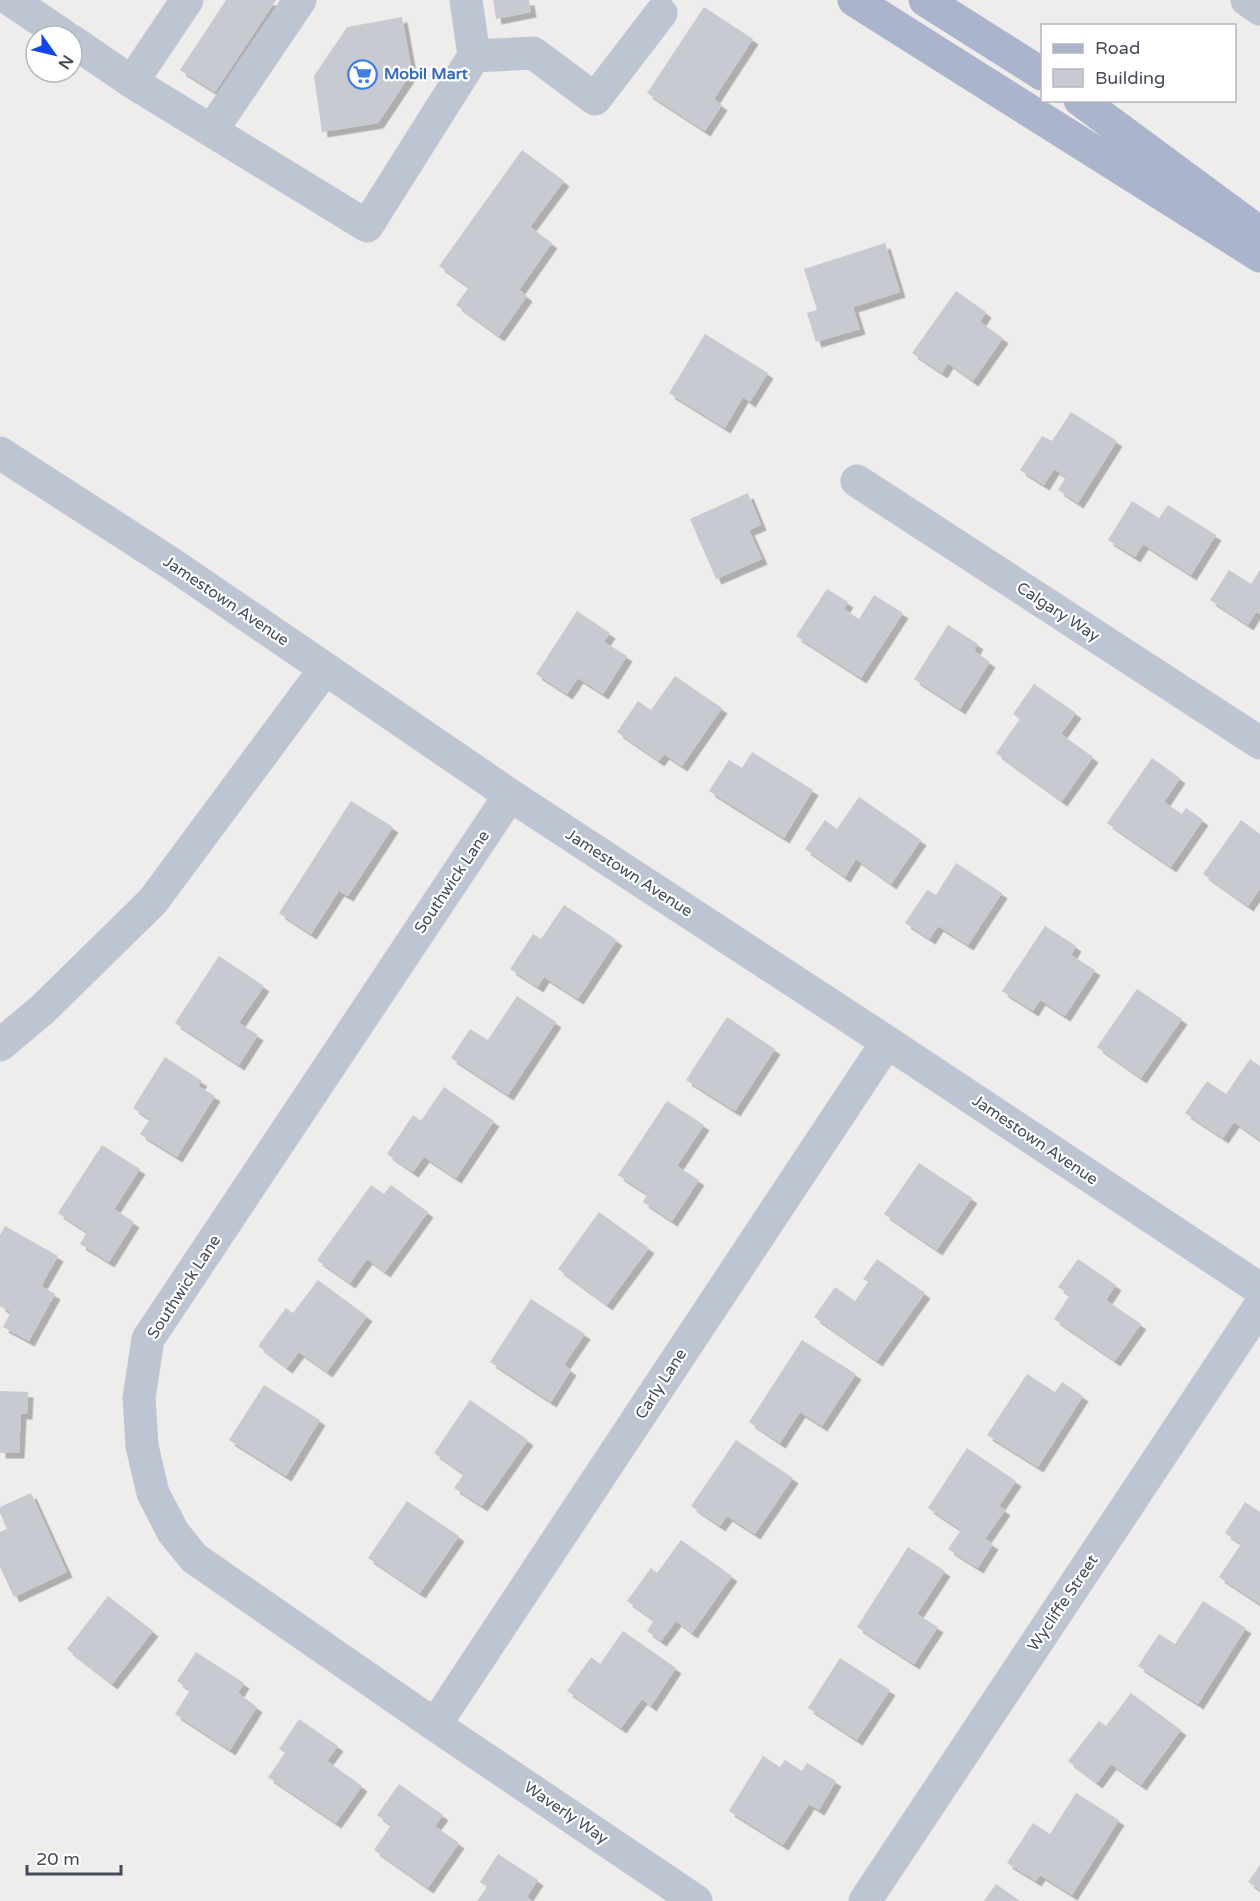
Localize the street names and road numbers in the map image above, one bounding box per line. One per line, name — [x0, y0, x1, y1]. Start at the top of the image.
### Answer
street label: Jamestown Avenue — [159, 552, 293, 650]
street label: Calgary Way — [1013, 578, 1104, 646]
street label: Jamestown Avenue — [562, 825, 696, 921]
street label: Southwick Lane — [410, 827, 494, 937]
street label: Jamestown Avenue — [968, 1091, 1102, 1189]
street label: Southwick Lane — [143, 1231, 225, 1343]
street label: Carly Lane — [631, 1345, 691, 1423]
street label: Wycliffe Street — [1023, 1551, 1103, 1655]
street label: Waverly Way — [520, 1777, 612, 1849]

